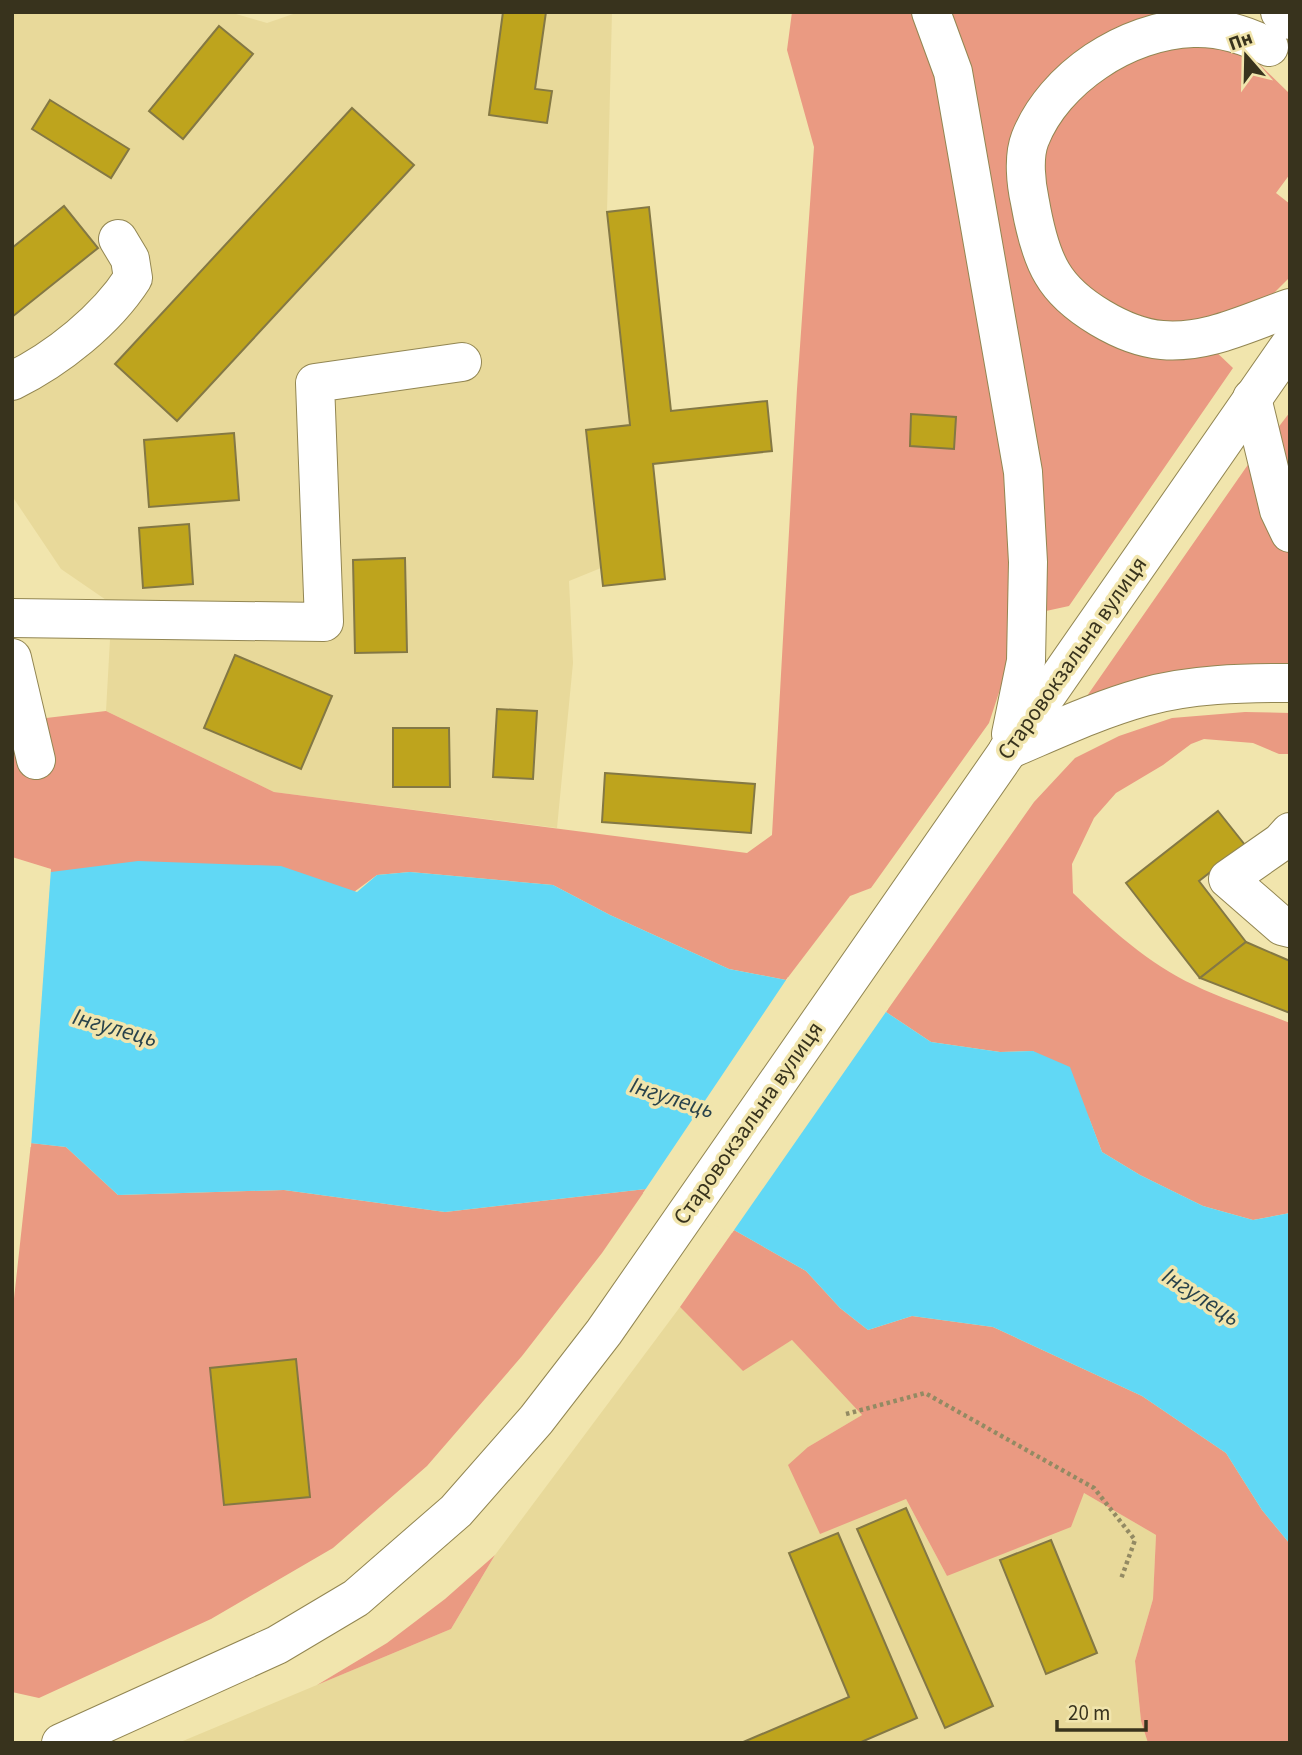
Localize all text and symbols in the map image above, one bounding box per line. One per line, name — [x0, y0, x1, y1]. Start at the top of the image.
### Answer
north arrow — [1211, 21, 1281, 91]
text: Пн — [1225, 25, 1256, 58]
street label: Старовокзальна вулиця — [989, 550, 1155, 766]
water label: Інгулець — [69, 999, 161, 1057]
street label: Старовокзальна вулиця — [665, 1015, 831, 1231]
water label: Інгулець — [625, 1068, 719, 1128]
water label: Інгулець — [1155, 1259, 1247, 1335]
scale bar — [1057, 1688, 1146, 1732]
text: 20 m — [1068, 1698, 1110, 1728]

